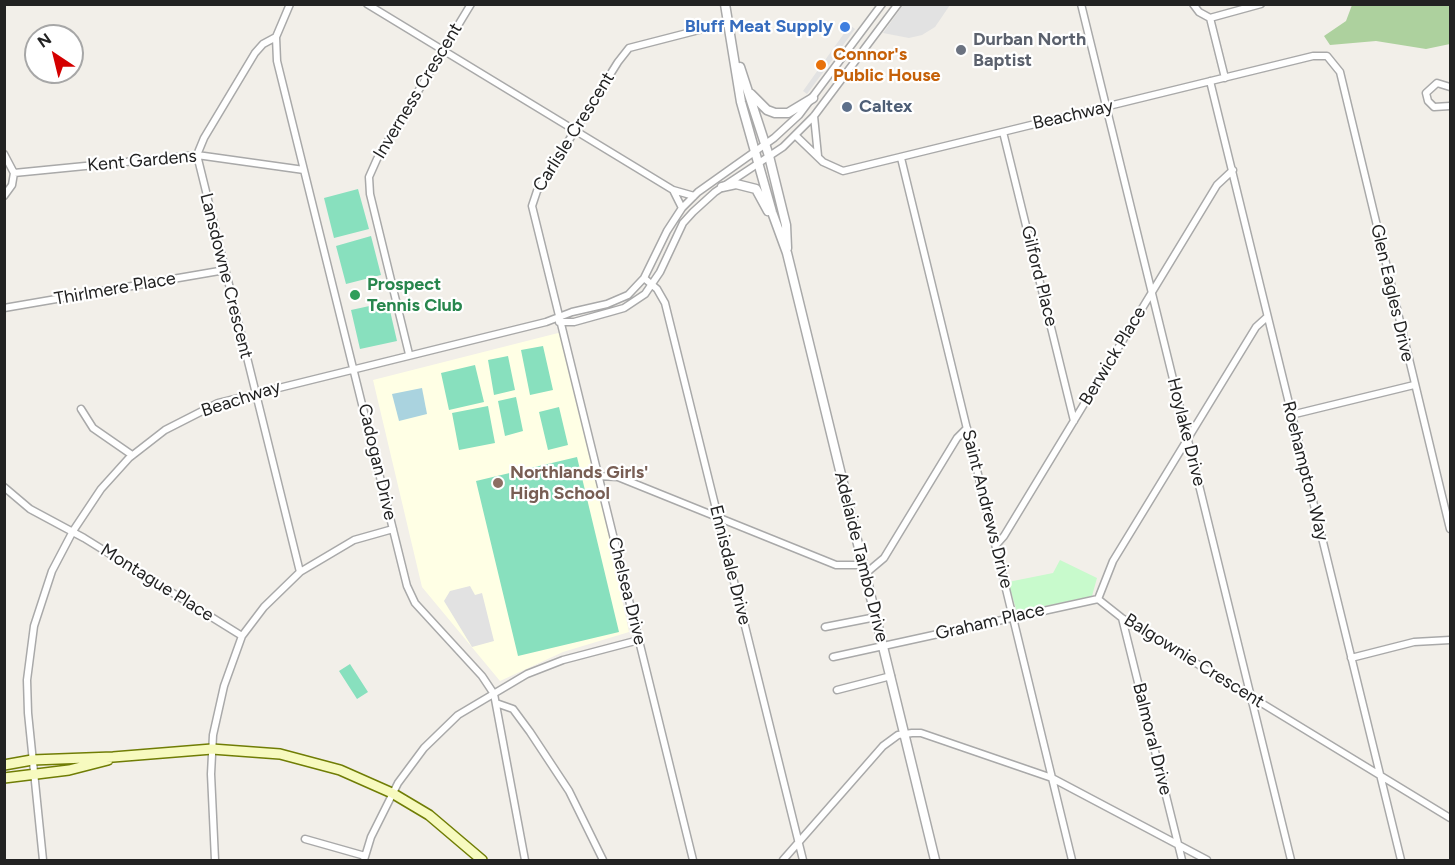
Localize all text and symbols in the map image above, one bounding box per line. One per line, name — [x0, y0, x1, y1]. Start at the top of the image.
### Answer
place label: Bluff Meat Supply — [685, 16, 833, 38]
street label: Inverness Crescent — [369, 19, 467, 163]
marker: Bluff Meat Supply — [838, 20, 852, 34]
north arrow — [24, 24, 84, 84]
text: N — [34, 29, 55, 52]
place label: Durban North Baptist — [973, 29, 1086, 72]
marker: Durban North Baptist — [954, 43, 968, 57]
place label: Connor's Public House — [833, 44, 941, 86]
marker: Connor's Public House — [814, 58, 828, 72]
street label: Carlisle Crescent — [529, 68, 619, 196]
street label: Beachway — [1031, 95, 1115, 135]
place label: Caltex — [859, 96, 912, 118]
marker: Caltex — [840, 100, 854, 114]
street label: Kent Gardens — [86, 145, 198, 177]
street label: Lansdowne Crescent — [195, 191, 257, 361]
street label: Glen Eagles Drive — [1366, 222, 1418, 364]
street label: Gilford Place — [1016, 223, 1062, 329]
street label: Thirlmere Place — [53, 268, 177, 310]
place label: Prospect Tennis Club — [367, 274, 463, 316]
marker: Prospect Tennis Club — [348, 288, 362, 302]
street label: Berwick Place — [1075, 303, 1151, 409]
street label: Beachway — [199, 376, 283, 422]
street label: Hoylake Drive — [1162, 376, 1210, 488]
street label: Roehampton Way — [1277, 399, 1333, 543]
street label: Cadogan Drive — [353, 402, 401, 522]
street label: Saint Andrews Drive — [957, 427, 1017, 591]
place label: Northlands Girls' High School — [510, 462, 648, 504]
street label: Adelaide Tambo Drive — [829, 470, 893, 644]
marker: Northlands Girls' High School — [491, 476, 505, 490]
street label: Ennisdale Drive — [705, 503, 755, 627]
street label: Chelsea Drive — [603, 535, 651, 647]
street label: Montague Place — [96, 539, 218, 627]
street label: Graham Place — [933, 599, 1047, 645]
street label: Balgownie Crescent — [1120, 609, 1268, 713]
street label: Balmoral Drive — [1128, 681, 1176, 797]

